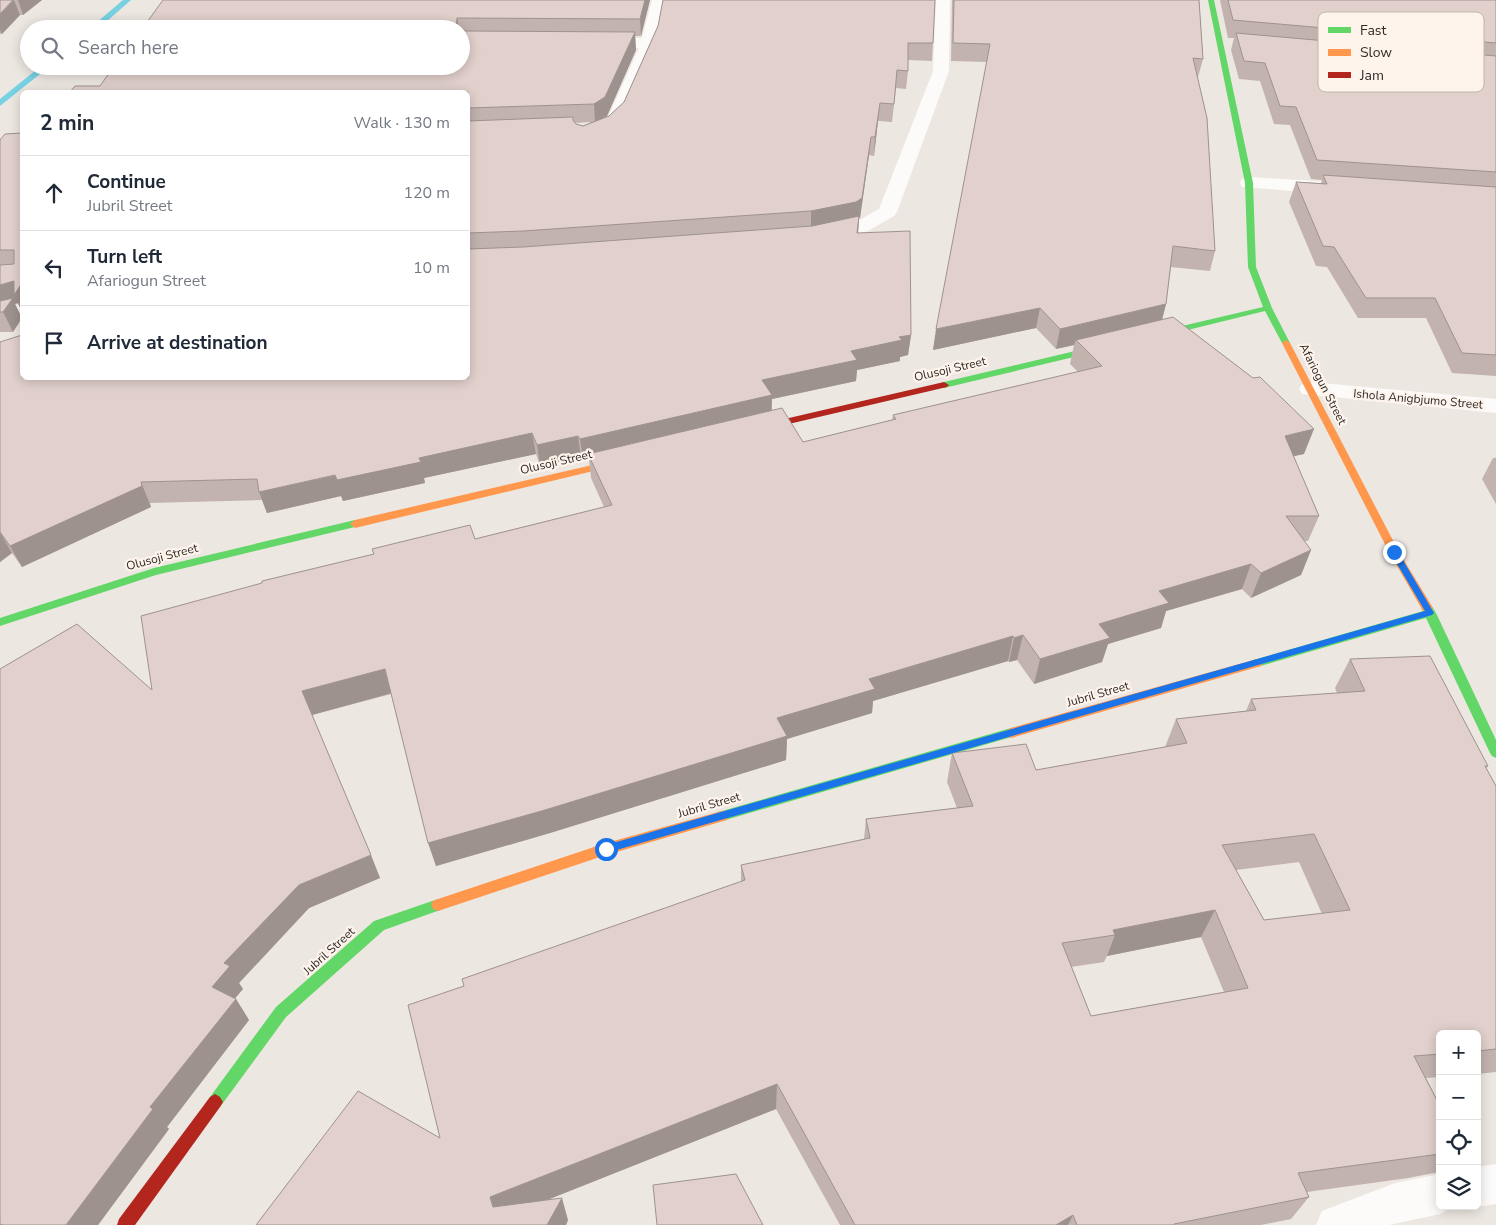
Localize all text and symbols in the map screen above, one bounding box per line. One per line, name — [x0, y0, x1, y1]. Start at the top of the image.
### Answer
legend — [1318, 12, 1484, 92]
search box — [20, 20, 470, 75]
text: Fast — [1360, 21, 1386, 40]
icon: search — [38, 34, 66, 62]
text: Search here — [78, 35, 179, 61]
text: Slow — [1360, 43, 1392, 62]
text: Jam — [1359, 66, 1384, 85]
text: 2 min — [40, 109, 94, 137]
text: Walk · 130 m — [354, 112, 450, 134]
text: Continue — [87, 169, 166, 195]
icon: ahead — [40, 179, 68, 207]
text: 120 m — [403, 182, 450, 204]
text: Jubril Street — [87, 195, 172, 217]
text: Turn left — [87, 244, 162, 270]
icon: left — [40, 254, 68, 282]
text: 10 m — [413, 257, 450, 279]
text: Afariogun Street — [87, 270, 206, 292]
icon: arrive — [40, 329, 68, 357]
text: Arrive at destination — [87, 330, 268, 356]
street label: Afariogun Street — [1296, 341, 1351, 428]
street label: Olusoji Street — [912, 353, 988, 385]
street label: Ishola Anigbjumo Street — [1353, 385, 1484, 413]
street label: Olusoji Street — [518, 446, 594, 478]
street label: Olusoji Street — [124, 540, 200, 574]
route end — [1383, 541, 1406, 564]
street label: Jubril Street — [1064, 677, 1132, 711]
street label: Jubril Street — [675, 788, 743, 822]
route start — [595, 838, 618, 861]
street label: Jubril Street — [299, 923, 359, 979]
map controls — [1436, 1030, 1481, 1210]
button: + — [1436, 1030, 1481, 1075]
button: − — [1436, 1075, 1481, 1120]
button: locate — [1436, 1120, 1481, 1165]
button: layers — [1436, 1165, 1481, 1210]

